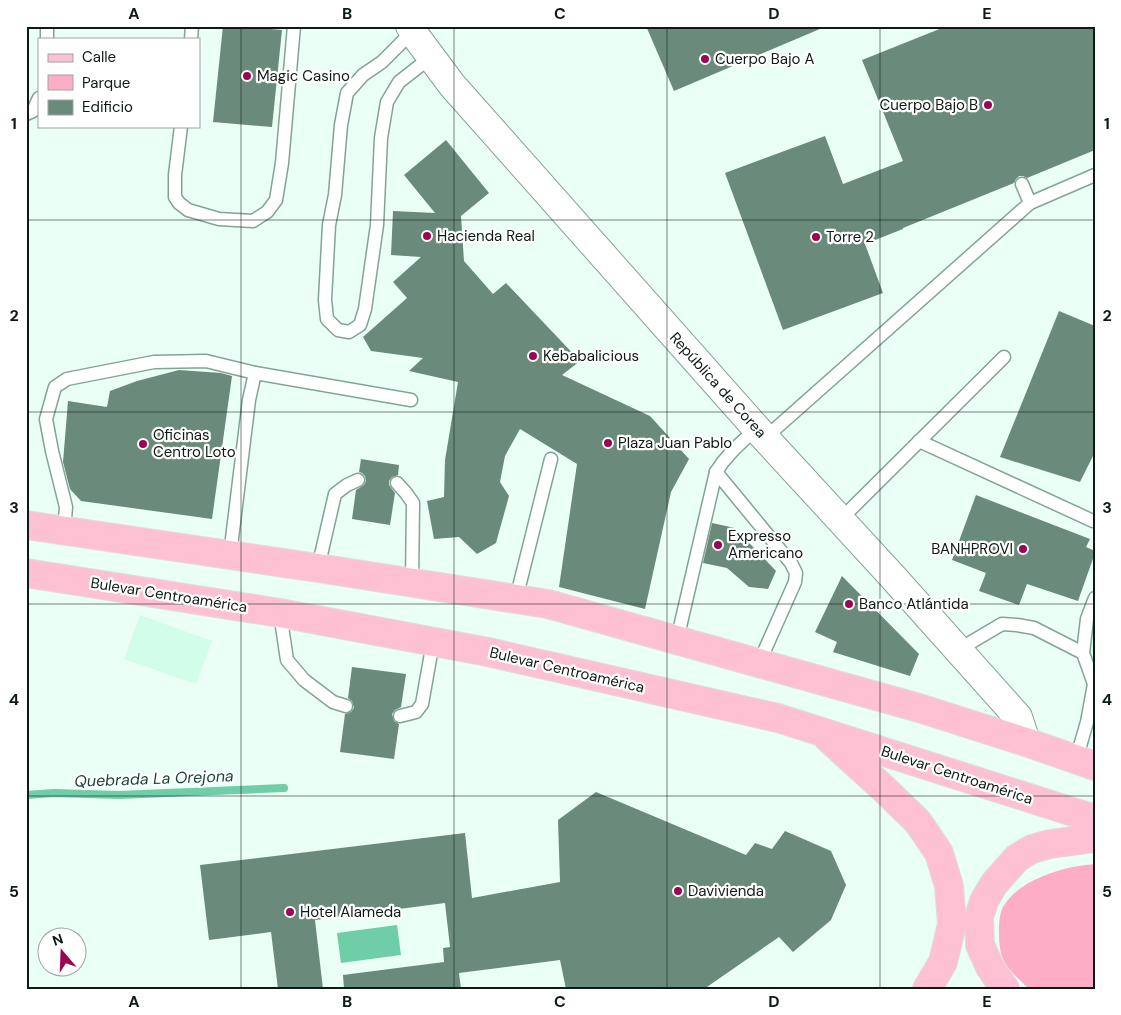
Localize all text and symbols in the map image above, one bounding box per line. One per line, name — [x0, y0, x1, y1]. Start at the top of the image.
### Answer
text: A — [128, 3, 140, 24]
text: B — [342, 3, 352, 24]
text: C — [554, 3, 566, 24]
text: D — [768, 3, 780, 24]
text: E — [982, 3, 992, 24]
legend — [38, 38, 200, 128]
text: Calle — [82, 47, 116, 67]
place label: Cuerpo Bajo A — [715, 49, 814, 69]
marker: Cuerpo Bajo A — [699, 53, 711, 65]
place label: Magic Casino — [257, 66, 350, 86]
marker: Magic Casino — [241, 70, 253, 82]
text: Parque — [82, 73, 130, 93]
place label: Cuerpo Bajo B — [880, 95, 978, 115]
text: Edificio — [82, 97, 133, 117]
marker: Cuerpo Bajo B — [982, 99, 994, 111]
text: 1 — [11, 113, 17, 134]
text: 1 — [1104, 113, 1110, 134]
place label: Hacienda Real — [437, 226, 535, 246]
place label: Torre 2 — [826, 227, 874, 247]
marker: Hacienda Real — [421, 230, 433, 242]
marker: Torre 2 — [810, 231, 822, 243]
text: 2 — [9, 305, 19, 326]
text: 2 — [1102, 305, 1112, 326]
street label: República de Corea — [665, 328, 771, 442]
place label: Kebabalicious — [543, 346, 639, 366]
marker: Kebabalicious — [527, 350, 539, 362]
place label: Oficinas Centro Loto — [153, 425, 236, 462]
place label: Plaza Juan Pablo — [618, 433, 732, 453]
marker: Plaza Juan Pablo — [602, 437, 614, 449]
marker: Oficinas Centro Loto — [137, 438, 149, 450]
text: 3 — [9, 497, 19, 518]
text: 3 — [1102, 497, 1112, 518]
place label: Expresso Americano — [728, 526, 803, 563]
marker: Expresso Americano — [712, 539, 724, 551]
place label: BANHPROVI — [931, 539, 1013, 559]
marker: BANHPROVI — [1017, 543, 1029, 555]
street label: Bulevar Centroamérica — [89, 573, 249, 617]
place label: Banco Atlántida — [859, 594, 969, 614]
marker: Banco Atlántida — [843, 598, 855, 610]
street label: Bulevar Centroamérica — [488, 642, 646, 698]
text: 4 — [9, 689, 19, 710]
text: 4 — [1102, 689, 1112, 710]
street label: Bulevar Centroamérica — [879, 741, 1035, 809]
water label: Quebrada La Orejona — [74, 765, 234, 792]
text: 5 — [9, 881, 19, 902]
place label: Davivienda — [688, 881, 764, 901]
text: 5 — [1102, 881, 1112, 902]
marker: Davivienda — [672, 885, 684, 897]
place label: Hotel Alameda — [300, 902, 401, 922]
marker: Hotel Alameda — [284, 906, 296, 918]
north arrow — [38, 928, 88, 978]
text: N — [50, 930, 66, 950]
text: A — [128, 991, 140, 1012]
text: B — [342, 991, 352, 1012]
text: C — [554, 991, 566, 1012]
text: D — [768, 991, 780, 1012]
text: E — [982, 991, 992, 1012]

